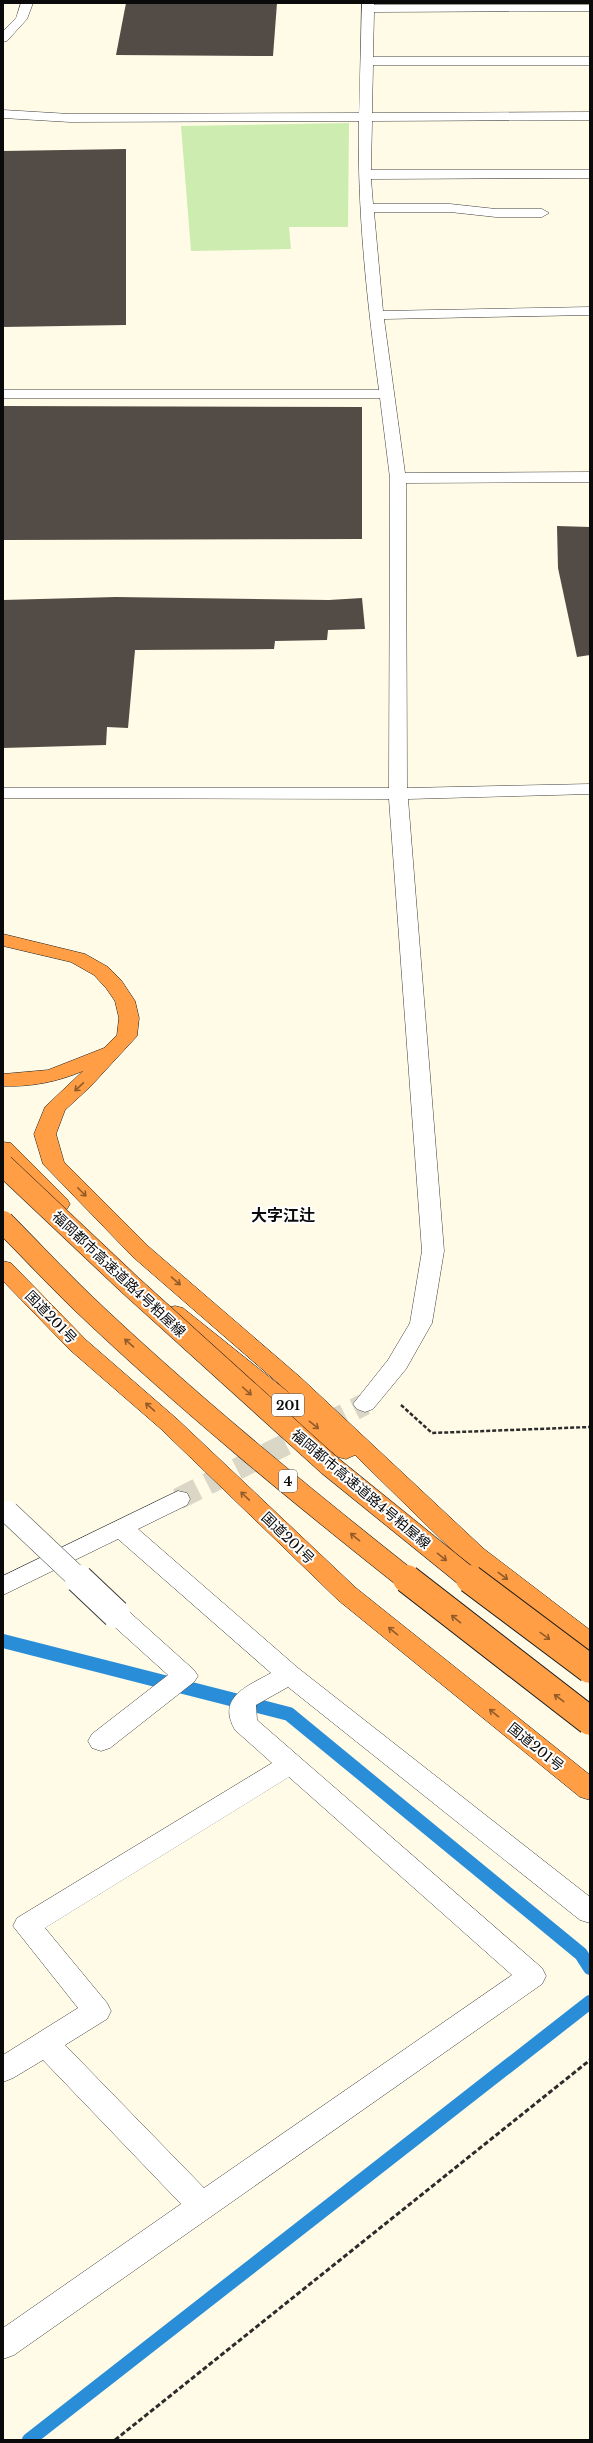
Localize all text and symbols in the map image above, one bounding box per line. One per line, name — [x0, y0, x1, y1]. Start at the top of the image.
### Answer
one-way arrow — [74, 1082, 84, 1092]
one-way arrow — [77, 1187, 86, 1197]
district label: 大字江辻 — [251, 1205, 315, 1225]
street label: 福岡都市高速道路4号粕屋線 — [48, 1207, 190, 1341]
one-way arrow — [170, 1277, 181, 1286]
street label: 国道201号 — [21, 1287, 81, 1347]
one-way arrow — [123, 1338, 134, 1347]
one-way arrow — [242, 1386, 252, 1396]
road number: 201 — [272, 1394, 304, 1416]
one-way arrow — [145, 1403, 156, 1412]
one-way arrow — [308, 1421, 319, 1429]
street label: 福岡都市高速道路4号粕屋線 — [288, 1425, 434, 1553]
road number: 4 — [279, 1470, 297, 1492]
one-way arrow — [240, 1491, 250, 1501]
street label: 国道201号 — [258, 1508, 318, 1568]
one-way arrow — [350, 1532, 360, 1541]
one-way arrow — [437, 1552, 448, 1561]
one-way arrow — [497, 1572, 508, 1580]
one-way arrow — [450, 1615, 461, 1623]
one-way arrow — [387, 1627, 398, 1635]
one-way arrow — [539, 1632, 550, 1640]
one-way arrow — [553, 1694, 564, 1702]
one-way arrow — [488, 1709, 499, 1718]
street label: 国道201号 — [504, 1719, 568, 1775]

